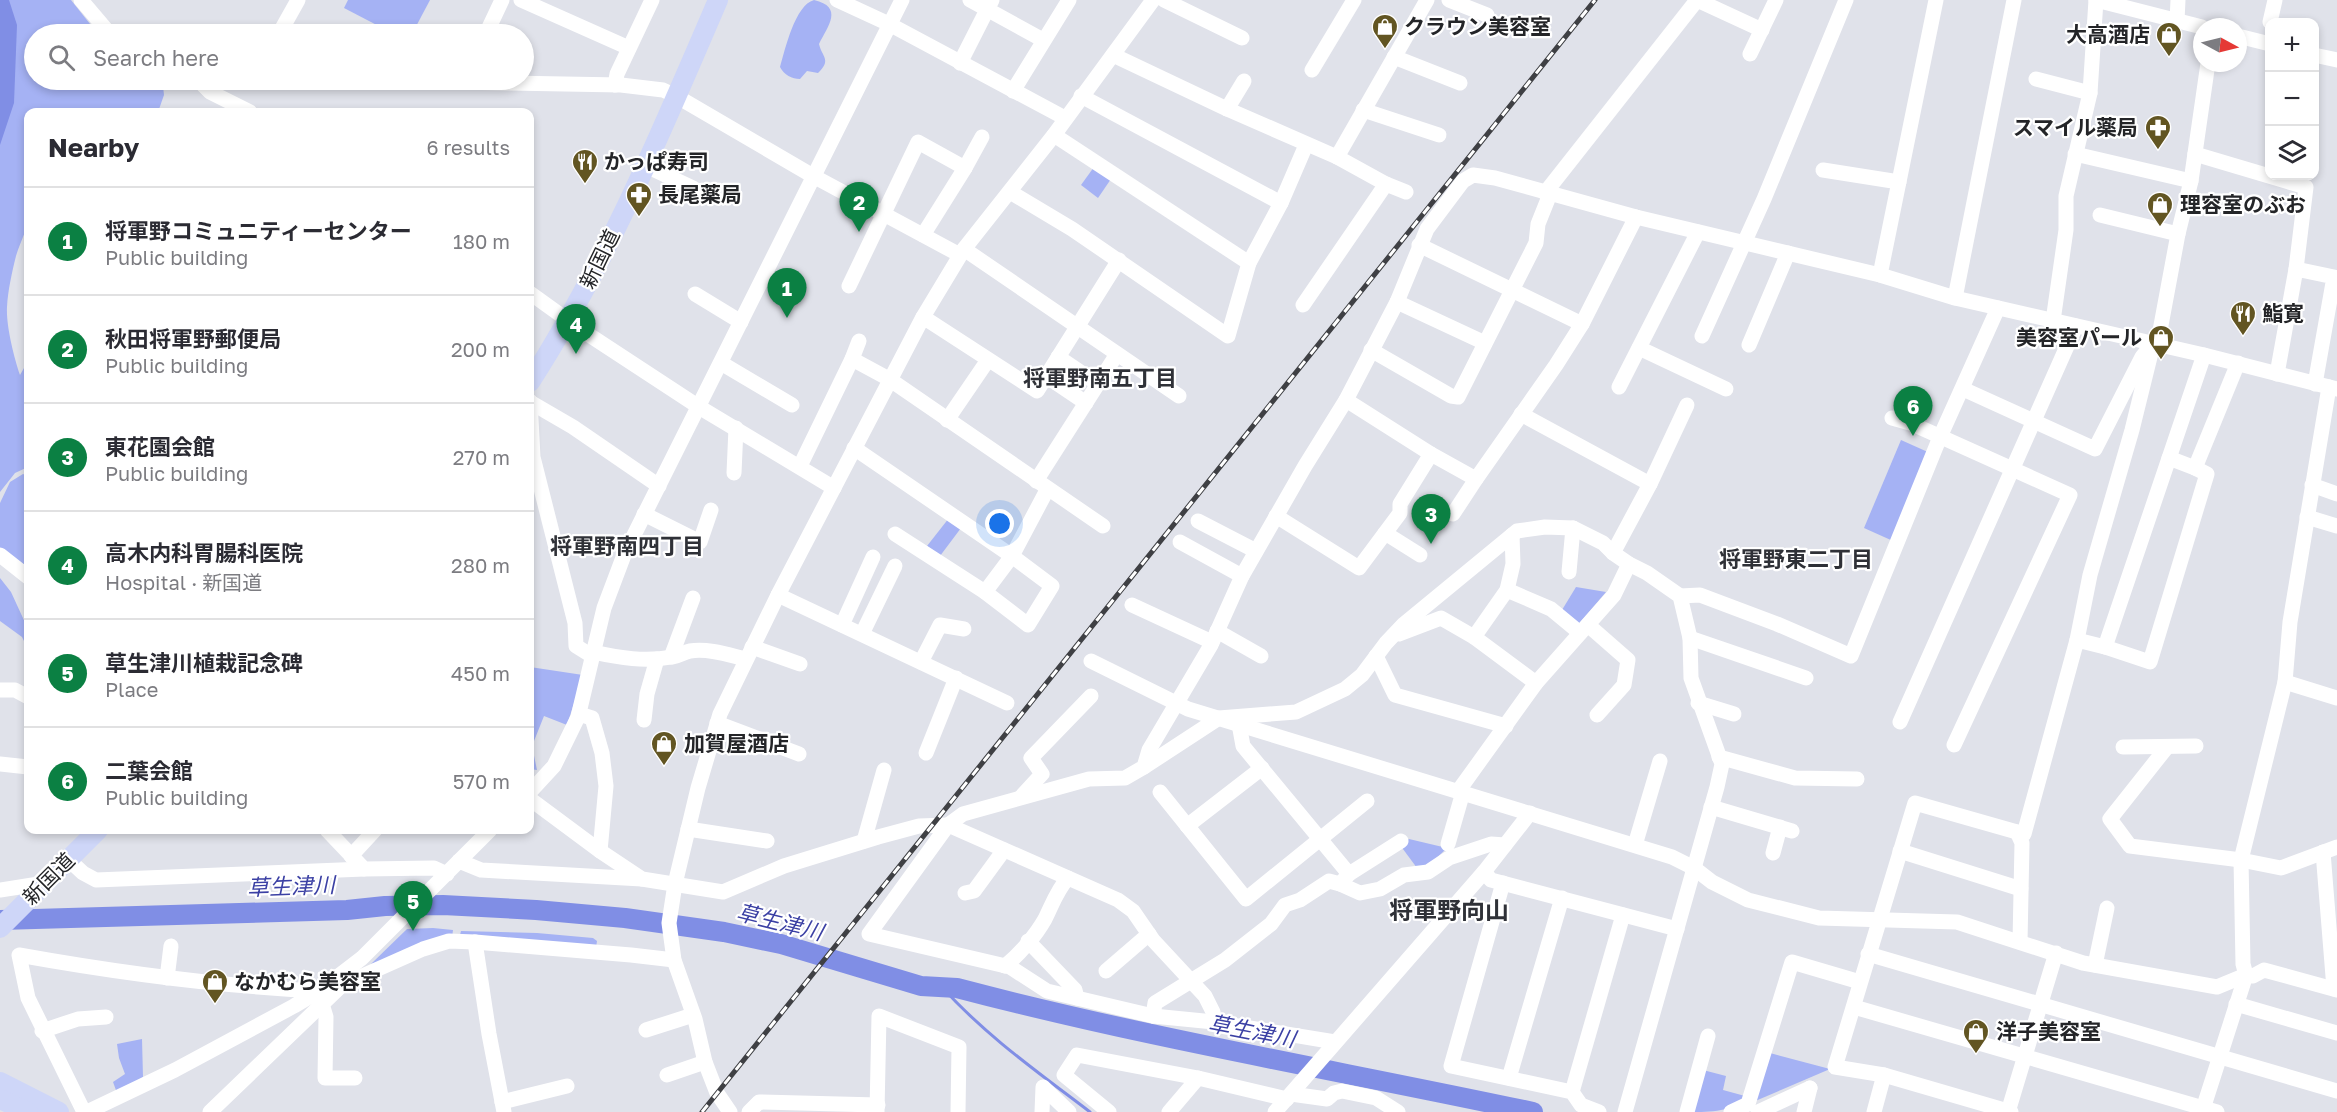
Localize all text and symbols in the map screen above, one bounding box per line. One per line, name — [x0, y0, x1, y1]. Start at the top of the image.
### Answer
shop icon: クラウン美容室 — [1370, 12, 1400, 50]
place label: クラウン美容室 — [1404, 13, 1551, 39]
north arrow — [2193, 18, 2247, 72]
map controls — [2265, 18, 2319, 180]
button: + — [2265, 18, 2319, 72]
shop icon: 大高酒店 — [2154, 20, 2184, 58]
place label: 大高酒店 — [2066, 21, 2150, 47]
search box — [24, 24, 534, 90]
icon: search — [45, 41, 78, 74]
text: Search here — [93, 44, 219, 71]
button: − — [2265, 72, 2319, 126]
pharmacy icon: スマイル薬局 — [2143, 113, 2173, 151]
place label: スマイル薬局 — [2013, 114, 2138, 140]
button: layers — [2265, 126, 2319, 180]
text: Nearby — [48, 132, 139, 163]
text: 6 results — [426, 135, 510, 159]
restaurant icon: かっぱ寿司 — [570, 147, 600, 185]
place label: かっぱ寿司 — [604, 148, 709, 174]
pharmacy icon: 長尾薬局 — [624, 180, 654, 218]
place label: 長尾薬局 — [658, 181, 742, 207]
pin: 2 — [840, 182, 878, 232]
shop icon: 理容室のぶお — [2145, 190, 2175, 228]
place label: 理容室のぶお — [2180, 191, 2306, 217]
text: 将軍野コミュニティーセンター — [105, 217, 412, 244]
street label: 新国道 — [574, 225, 625, 293]
text: 1 — [62, 229, 73, 253]
text: 180 m — [453, 229, 510, 253]
text: Public building — [105, 245, 248, 269]
pin: 1 — [768, 268, 806, 318]
restaurant icon: 鮨寛 — [2228, 299, 2258, 337]
place label: 鮨寛 — [2262, 300, 2304, 326]
pin: 4 — [556, 304, 596, 354]
shop icon: 美容室パール — [2146, 323, 2176, 361]
place label: 美容室パール — [2016, 324, 2142, 350]
text: 秋田将軍野郵便局 — [105, 325, 281, 352]
text: 2 — [61, 337, 74, 361]
text: 200 m — [451, 337, 510, 361]
text: Public building — [105, 353, 248, 377]
district label: 将軍野南五丁目 — [1023, 364, 1177, 391]
pin: 6 — [1894, 386, 1932, 436]
text: 東花園会館 — [105, 433, 215, 460]
text: 3 — [61, 445, 74, 469]
text: 270 m — [453, 445, 510, 469]
text: Public building — [105, 461, 248, 485]
pin: 3 — [1412, 494, 1450, 544]
your location — [985, 509, 1014, 538]
district label: 将軍野南四丁目 — [550, 532, 704, 559]
text: 高木内科胃腸科医院 — [105, 539, 303, 566]
district label: 将軍野東二丁目 — [1719, 545, 1873, 572]
text: 4 — [61, 553, 74, 577]
text: 280 m — [451, 553, 510, 577]
text: Hospital · 新国道 — [105, 570, 262, 594]
text: 草生津川植栽記念碑 — [105, 649, 303, 676]
text: 5 — [61, 661, 74, 685]
text: 450 m — [451, 661, 510, 685]
text: Place — [105, 677, 158, 701]
shop icon: 加賀屋酒店 — [649, 729, 679, 767]
place label: 加賀屋酒店 — [684, 730, 789, 756]
text: 二葉会館 — [105, 757, 193, 784]
text: 6 — [61, 769, 74, 793]
text: 570 m — [453, 769, 510, 793]
text: Public building — [105, 785, 248, 809]
street label: 新国道 — [17, 847, 80, 910]
water label: 草生津川 — [247, 870, 337, 901]
pin: 5 — [394, 882, 432, 931]
district label: 将軍野向山 — [1389, 895, 1509, 924]
water label: 草生津川 — [734, 898, 828, 946]
shop icon: なかむら美容室 — [200, 967, 230, 1005]
place label: なかむら美容室 — [234, 968, 381, 994]
water label: 草生津川 — [1206, 1009, 1300, 1053]
shop icon: 洋子美容室 — [1961, 1017, 1991, 1055]
place label: 洋子美容室 — [1996, 1018, 2101, 1044]

